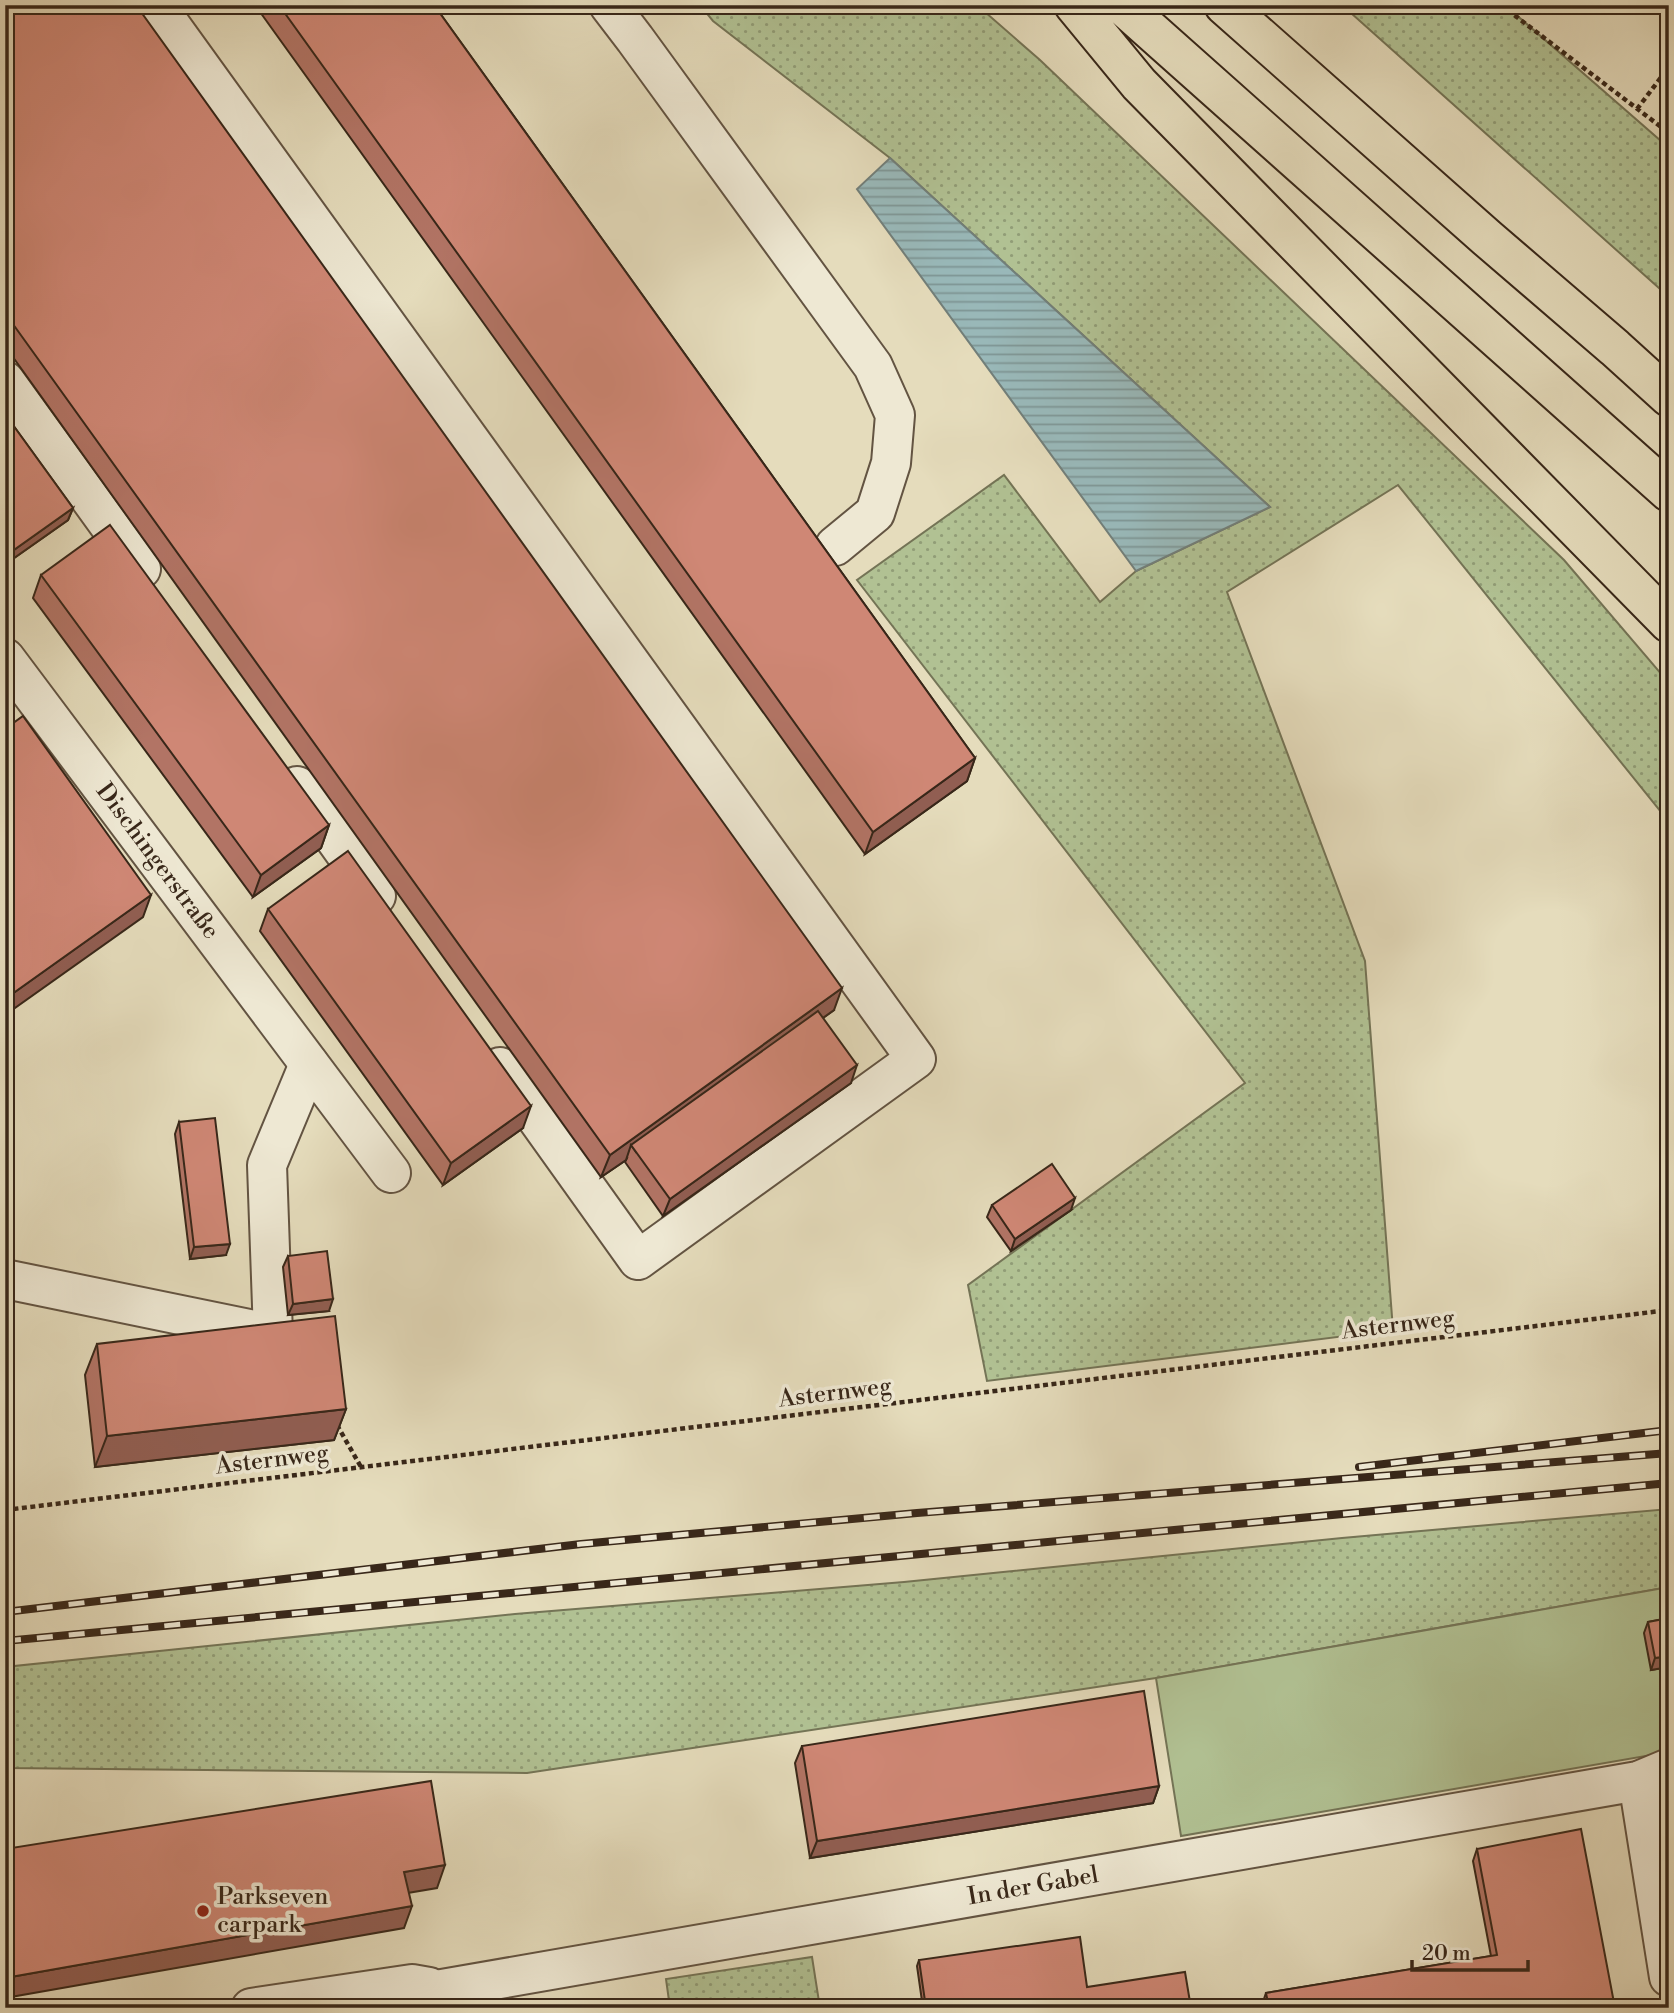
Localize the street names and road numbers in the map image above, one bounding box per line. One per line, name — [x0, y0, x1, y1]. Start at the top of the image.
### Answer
street label: Dischingerstraße — [89, 777, 226, 945]
street label: Asternweg — [1339, 1303, 1457, 1347]
street label: Asternweg — [776, 1371, 894, 1415]
street label: Asternweg — [213, 1438, 331, 1482]
street label: In der Gabel — [965, 1860, 1101, 1912]

